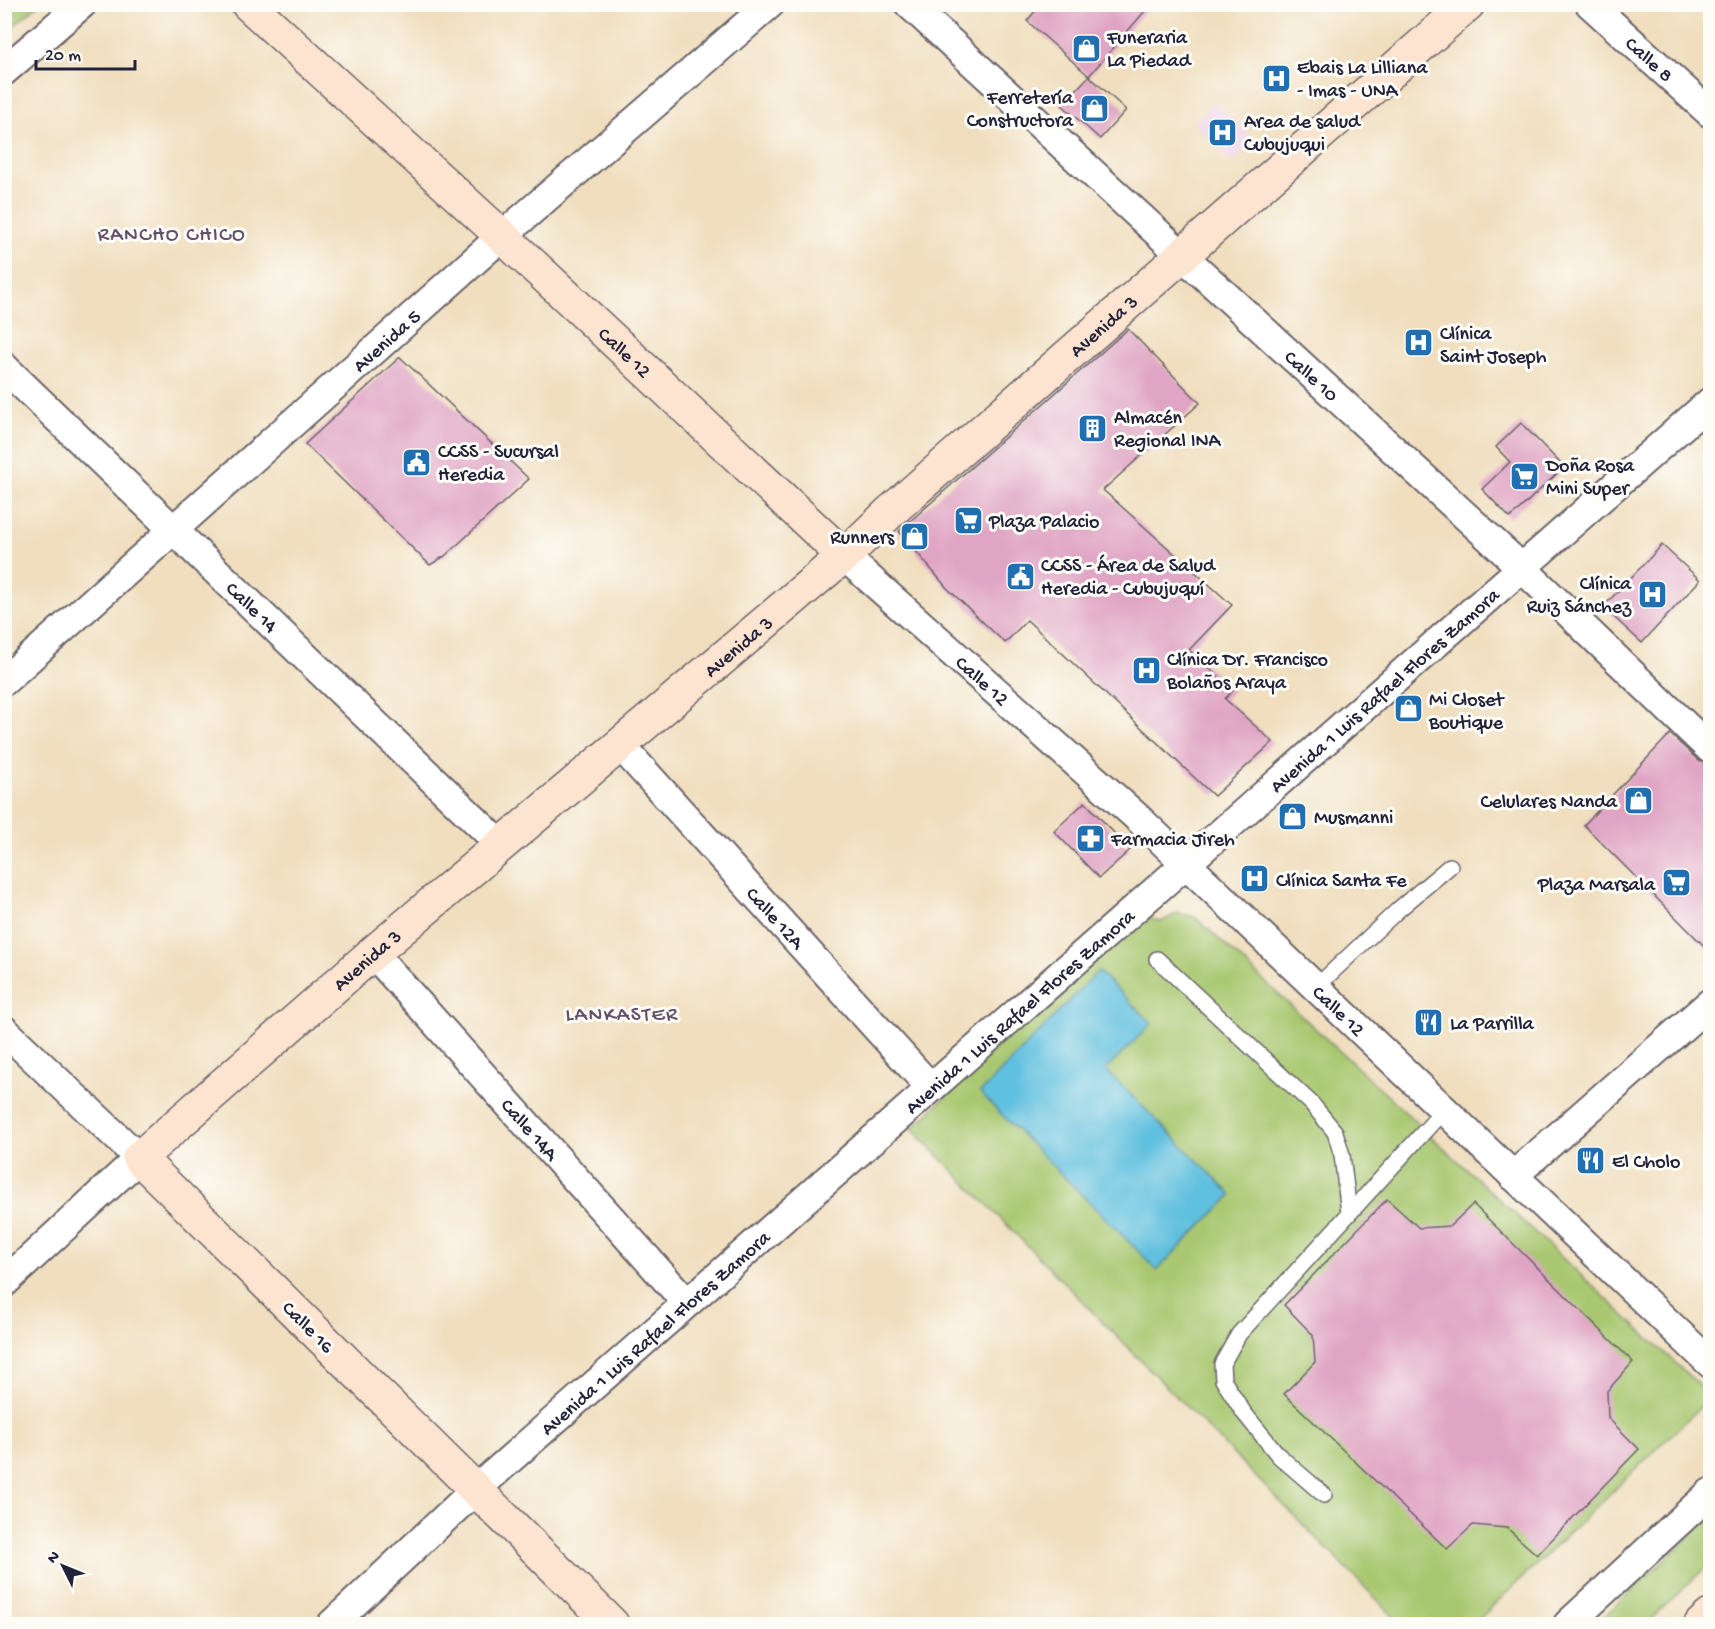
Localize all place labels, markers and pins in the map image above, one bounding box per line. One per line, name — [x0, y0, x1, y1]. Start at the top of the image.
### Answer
place label: Funeraria La Piedad — [1106, 28, 1193, 74]
shop icon: Funeraria La Piedad — [1070, 32, 1102, 64]
place label: Ebais La Lilliana - Imas - UNA — [1297, 58, 1428, 104]
hospital icon: Ebais La Lilliana - Imas - UNA — [1260, 62, 1292, 94]
place label: Ferretería Constructora — [967, 88, 1074, 134]
shop icon: Ferretería Constructora — [1078, 92, 1110, 124]
place label: Area de salud Cubujuqui — [1244, 112, 1362, 158]
hospital icon: Area de salud Cubujuqui — [1207, 116, 1239, 148]
place label: Clínica Saint Joseph — [1440, 324, 1547, 370]
hospital icon: Clínica Saint Joseph — [1403, 327, 1435, 359]
place label: Almacén Regional INA — [1114, 408, 1222, 454]
building icon: Almacén Regional INA — [1077, 412, 1109, 444]
place label: CCSS - Sucursal Heredia — [438, 442, 559, 488]
public building icon: CCSS - Sucursal Heredia — [401, 446, 433, 478]
place label: Doña Rosa Mini Super — [1544, 456, 1635, 502]
supermarket icon: Doña Rosa Mini Super — [1509, 460, 1541, 492]
supermarket icon: Plaza Palacio — [952, 504, 984, 536]
place label: Plaza Palacio — [988, 512, 1099, 535]
shop icon: Runners — [899, 520, 931, 552]
place label: Runners — [830, 528, 895, 551]
place label: CCSS - Área de Salud Heredia - Cubujuquí — [1041, 554, 1217, 602]
public building icon: CCSS - Área de Salud Heredia - Cubujuquí — [1004, 560, 1036, 592]
place label: Clínica Ruiz Sánchez — [1527, 574, 1632, 620]
hospital icon: Clínica Ruiz Sánchez — [1636, 578, 1668, 610]
place label: Clínica Dr. Francisco Bolaños Araya — [1166, 650, 1328, 696]
hospital icon: Clínica Dr. Francisco Bolaños Araya — [1130, 654, 1162, 686]
place label: Mi Closet Boutique — [1428, 690, 1505, 736]
shop icon: Mi Closet Boutique — [1392, 693, 1424, 725]
shop icon: Celulares Nanda — [1622, 784, 1654, 816]
place label: Celulares Nanda — [1481, 792, 1618, 815]
shop icon: Musmanni — [1277, 800, 1309, 832]
place label: Musmanni — [1314, 808, 1393, 831]
pharmacy icon: Farmacia Jireh — [1074, 822, 1106, 854]
place label: Farmacia Jireh — [1110, 830, 1235, 853]
hospital icon: Clínica Santa Fe — [1239, 863, 1271, 895]
supermarket icon: Plaza Marsala — [1660, 867, 1692, 899]
place label: Clínica Santa Fe — [1276, 871, 1407, 894]
place label: Plaza Marsala — [1537, 875, 1656, 898]
restaurant icon: La Parrilla — [1413, 1006, 1445, 1038]
place label: La Parrilla — [1450, 1014, 1535, 1037]
restaurant icon: El Cholo — [1575, 1144, 1607, 1176]
place label: El Cholo — [1612, 1152, 1680, 1175]

